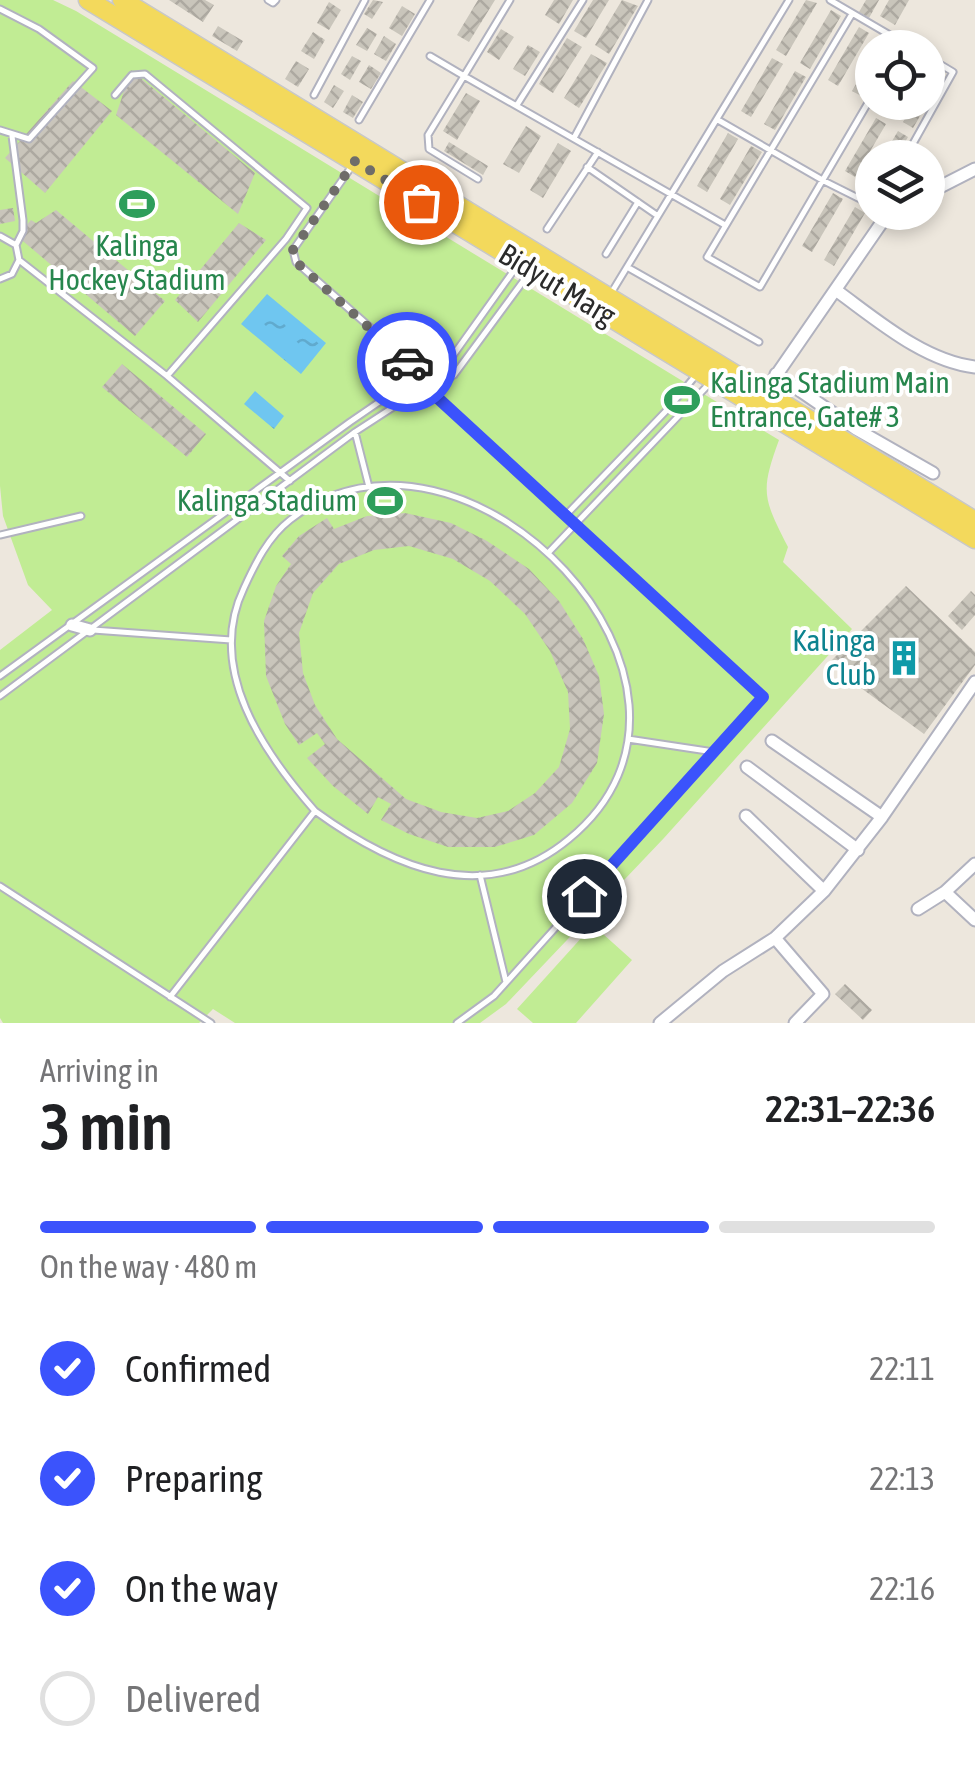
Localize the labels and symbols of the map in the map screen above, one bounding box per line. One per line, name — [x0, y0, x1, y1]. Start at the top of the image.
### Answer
pin — [379, 160, 464, 245]
sports icon: Kalinga Hockey Stadium — [118, 185, 156, 223]
place label: Kalinga Hockey Stadium — [48, 228, 226, 296]
street label: Bidyut Marg — [493, 236, 622, 332]
courier — [357, 312, 457, 412]
place label: Kalinga Stadium Main Entrance, Gate# 3 — [710, 365, 950, 433]
sports icon: Kalinga Stadium Main Entrance, Gate# 3 — [663, 381, 701, 419]
sports icon: Kalinga Stadium — [366, 482, 404, 520]
place label: Kalinga Stadium — [177, 483, 357, 517]
place label: Kalinga Club — [792, 623, 876, 691]
building icon: Kalinga Club — [885, 639, 923, 677]
pin — [542, 854, 627, 939]

